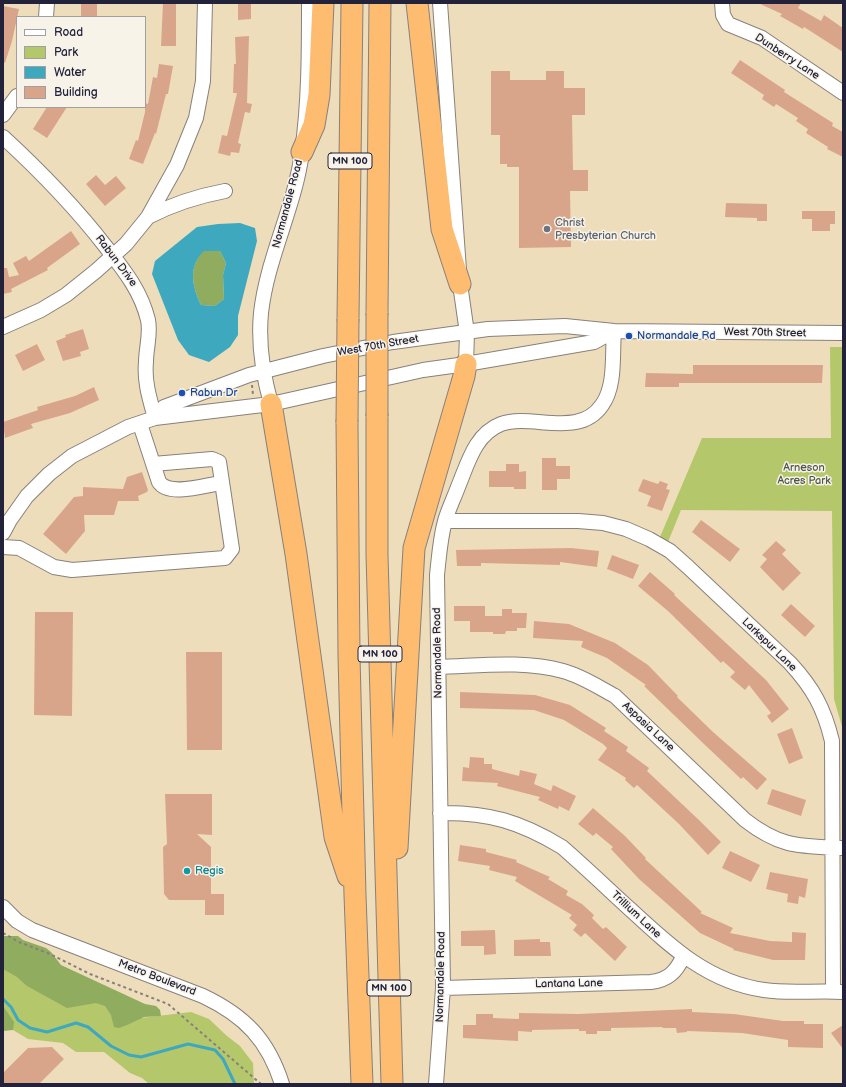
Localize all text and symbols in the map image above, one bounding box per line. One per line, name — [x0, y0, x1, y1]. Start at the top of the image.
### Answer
legend — [16, 16, 146, 108]
text: Road — [54, 25, 83, 40]
street label: Dunberry Lane — [752, 31, 822, 83]
text: Park — [54, 45, 78, 60]
text: Water — [54, 65, 86, 80]
text: Building — [54, 85, 98, 100]
road number: MN 100 — [328, 153, 372, 169]
street label: Normandale Road — [270, 158, 306, 250]
place label: Christ Presbyterian Church — [555, 216, 656, 242]
marker: Christ Presbyterian Church — [542, 224, 552, 234]
street label: Rabun Drive — [92, 233, 140, 289]
street label: West 70th Street — [724, 326, 806, 340]
place label: Normandale Rd — [637, 329, 716, 343]
marker: Normandale Rd — [624, 331, 634, 341]
street label: West 70th Street — [336, 332, 420, 360]
place label: Rabun Dr — [190, 386, 237, 400]
marker: Rabun Dr — [177, 388, 187, 398]
park label: Arneson Acres Park — [777, 461, 831, 487]
street label: Normandale Road — [431, 607, 445, 699]
street label: Larkspur Lane — [739, 615, 799, 675]
road number: MN 100 — [358, 646, 402, 662]
street label: Aspasia Lane — [619, 699, 677, 755]
place label: Regis — [195, 864, 224, 878]
marker: Regis — [182, 866, 192, 876]
street label: Trillium Lane — [608, 889, 664, 941]
street label: Normandale Road — [434, 931, 448, 1023]
street label: Metro Boulevard — [116, 957, 198, 999]
street label: Lantana Lane — [535, 977, 603, 991]
road number: MN 100 — [367, 980, 411, 996]

